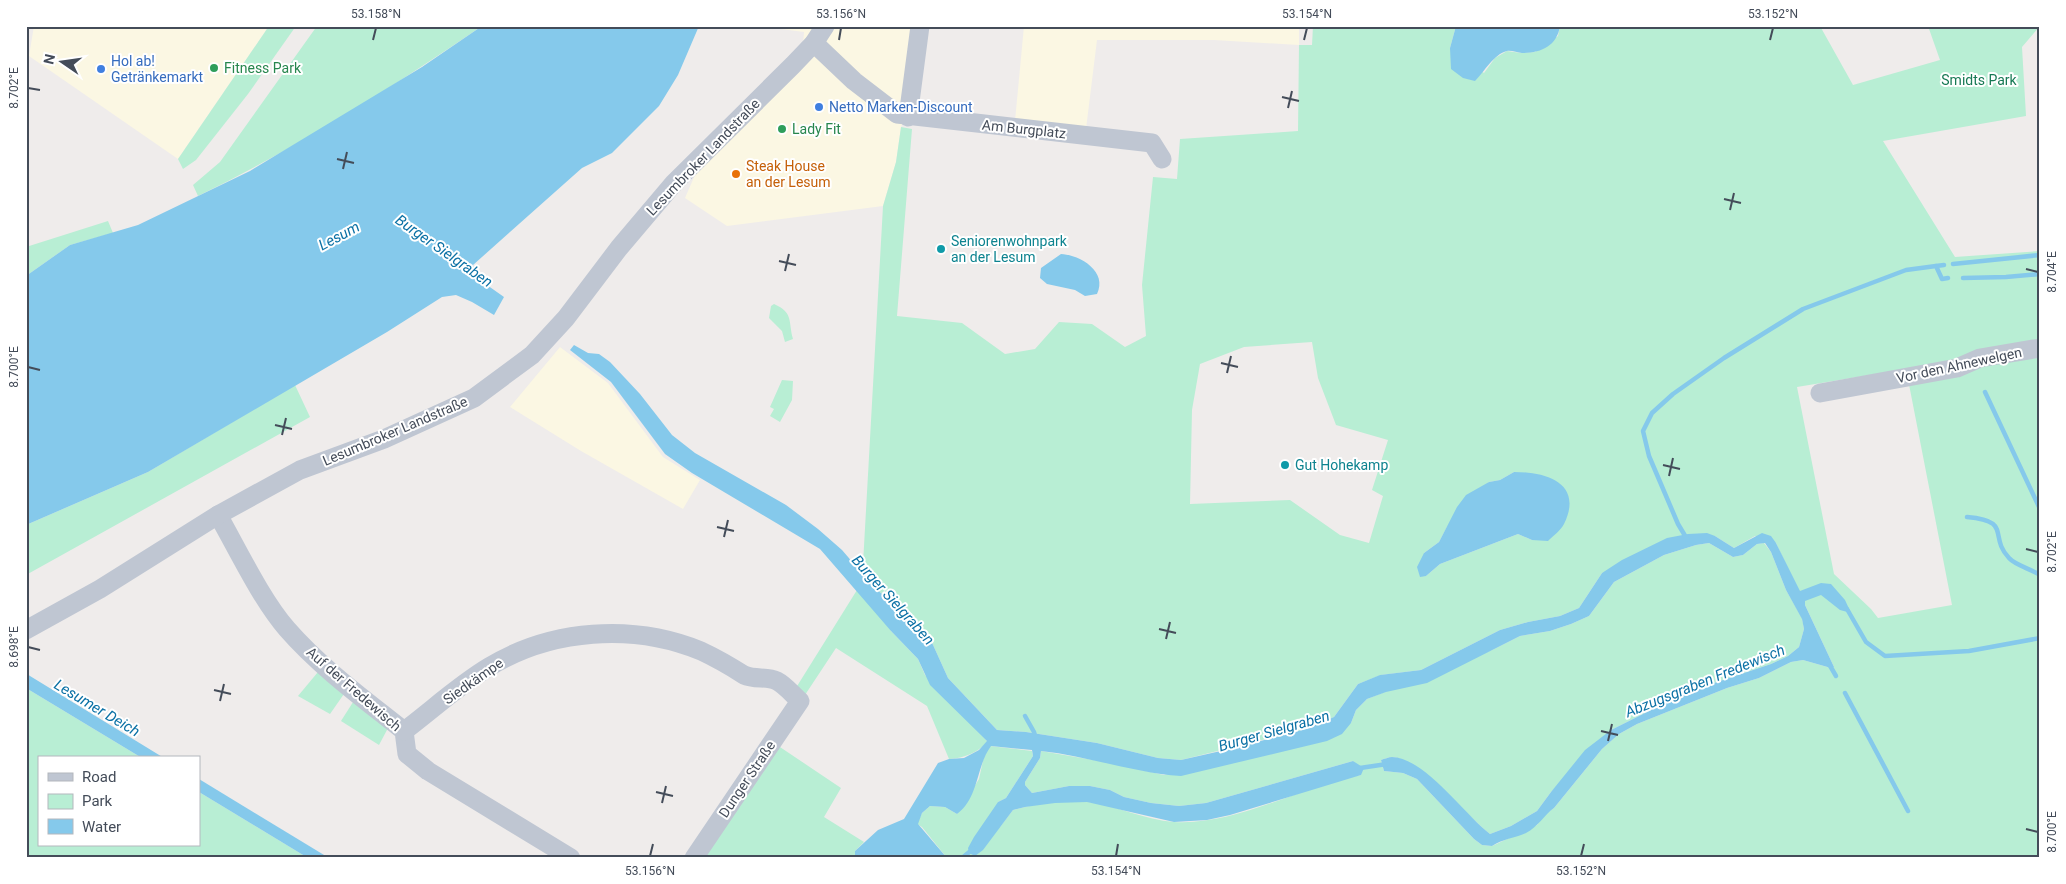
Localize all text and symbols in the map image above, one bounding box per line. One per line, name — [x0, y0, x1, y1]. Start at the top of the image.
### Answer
text: 53.158°N — [351, 7, 401, 21]
text: 53.156°N — [816, 7, 866, 21]
text: 53.154°N — [1282, 7, 1332, 21]
text: 53.152°N — [1748, 7, 1798, 21]
north arrow — [38, 38, 88, 88]
text: N — [40, 52, 58, 66]
place label: Hol ab! Getränkemarkt — [111, 53, 203, 85]
place label: Fitness Park — [224, 60, 302, 76]
marker: Fitness Park — [208, 62, 220, 74]
marker: Hol ab! Getränkemarkt — [95, 63, 107, 75]
text: 8.702°E — [7, 67, 21, 109]
park label: Smidts Park — [1941, 72, 2018, 88]
street label: Lesumbroker Landstraße — [643, 95, 763, 219]
place label: Netto Marken-Discount — [829, 99, 973, 115]
marker: Netto Marken-Discount — [813, 101, 825, 113]
street label: Am Burgplatz — [981, 117, 1067, 141]
place label: Lady Fit — [792, 121, 841, 137]
marker: Lady Fit — [776, 123, 788, 135]
place label: Steak House an der Lesum — [746, 158, 831, 190]
marker: Steak House an der Lesum — [730, 168, 742, 180]
water label: Burger Sielgraben — [392, 211, 496, 291]
water label: Lesum — [315, 218, 363, 254]
place label: Seniorenwohnpark an der Lesum — [951, 233, 1068, 265]
marker: Seniorenwohnpark an der Lesum — [935, 243, 947, 255]
text: 8.704°E — [2045, 251, 2059, 293]
street label: Vor den Ahnewelgen — [1895, 344, 2023, 386]
text: 8.700°E — [7, 346, 21, 388]
street label: Lesumbroker Landstraße — [320, 393, 470, 469]
place label: Gut Hohekamp — [1295, 457, 1388, 473]
marker: Gut Hohekamp — [1279, 459, 1291, 471]
text: 8.702°E — [2045, 531, 2059, 573]
water label: Burger Sielgraben — [848, 551, 938, 649]
text: 8.698°E — [7, 626, 21, 668]
water label: Abzugsgraben Fredewisch — [1622, 641, 1788, 722]
street label: Auf der Fredewisch — [304, 644, 404, 734]
street label: Siedkämpe — [440, 655, 506, 707]
water label: Lesumer Deich — [51, 675, 143, 741]
water label: Burger Sielgraben — [1217, 707, 1331, 755]
street label: Dunger Straße — [716, 738, 778, 820]
legend — [38, 756, 200, 846]
text: Road — [82, 768, 116, 786]
text: Park — [82, 792, 113, 810]
text: 8.700°E — [2045, 811, 2059, 853]
text: Water — [82, 818, 121, 836]
text: 53.156°N — [625, 864, 675, 878]
text: 53.154°N — [1091, 864, 1141, 878]
text: 53.152°N — [1556, 864, 1606, 878]

